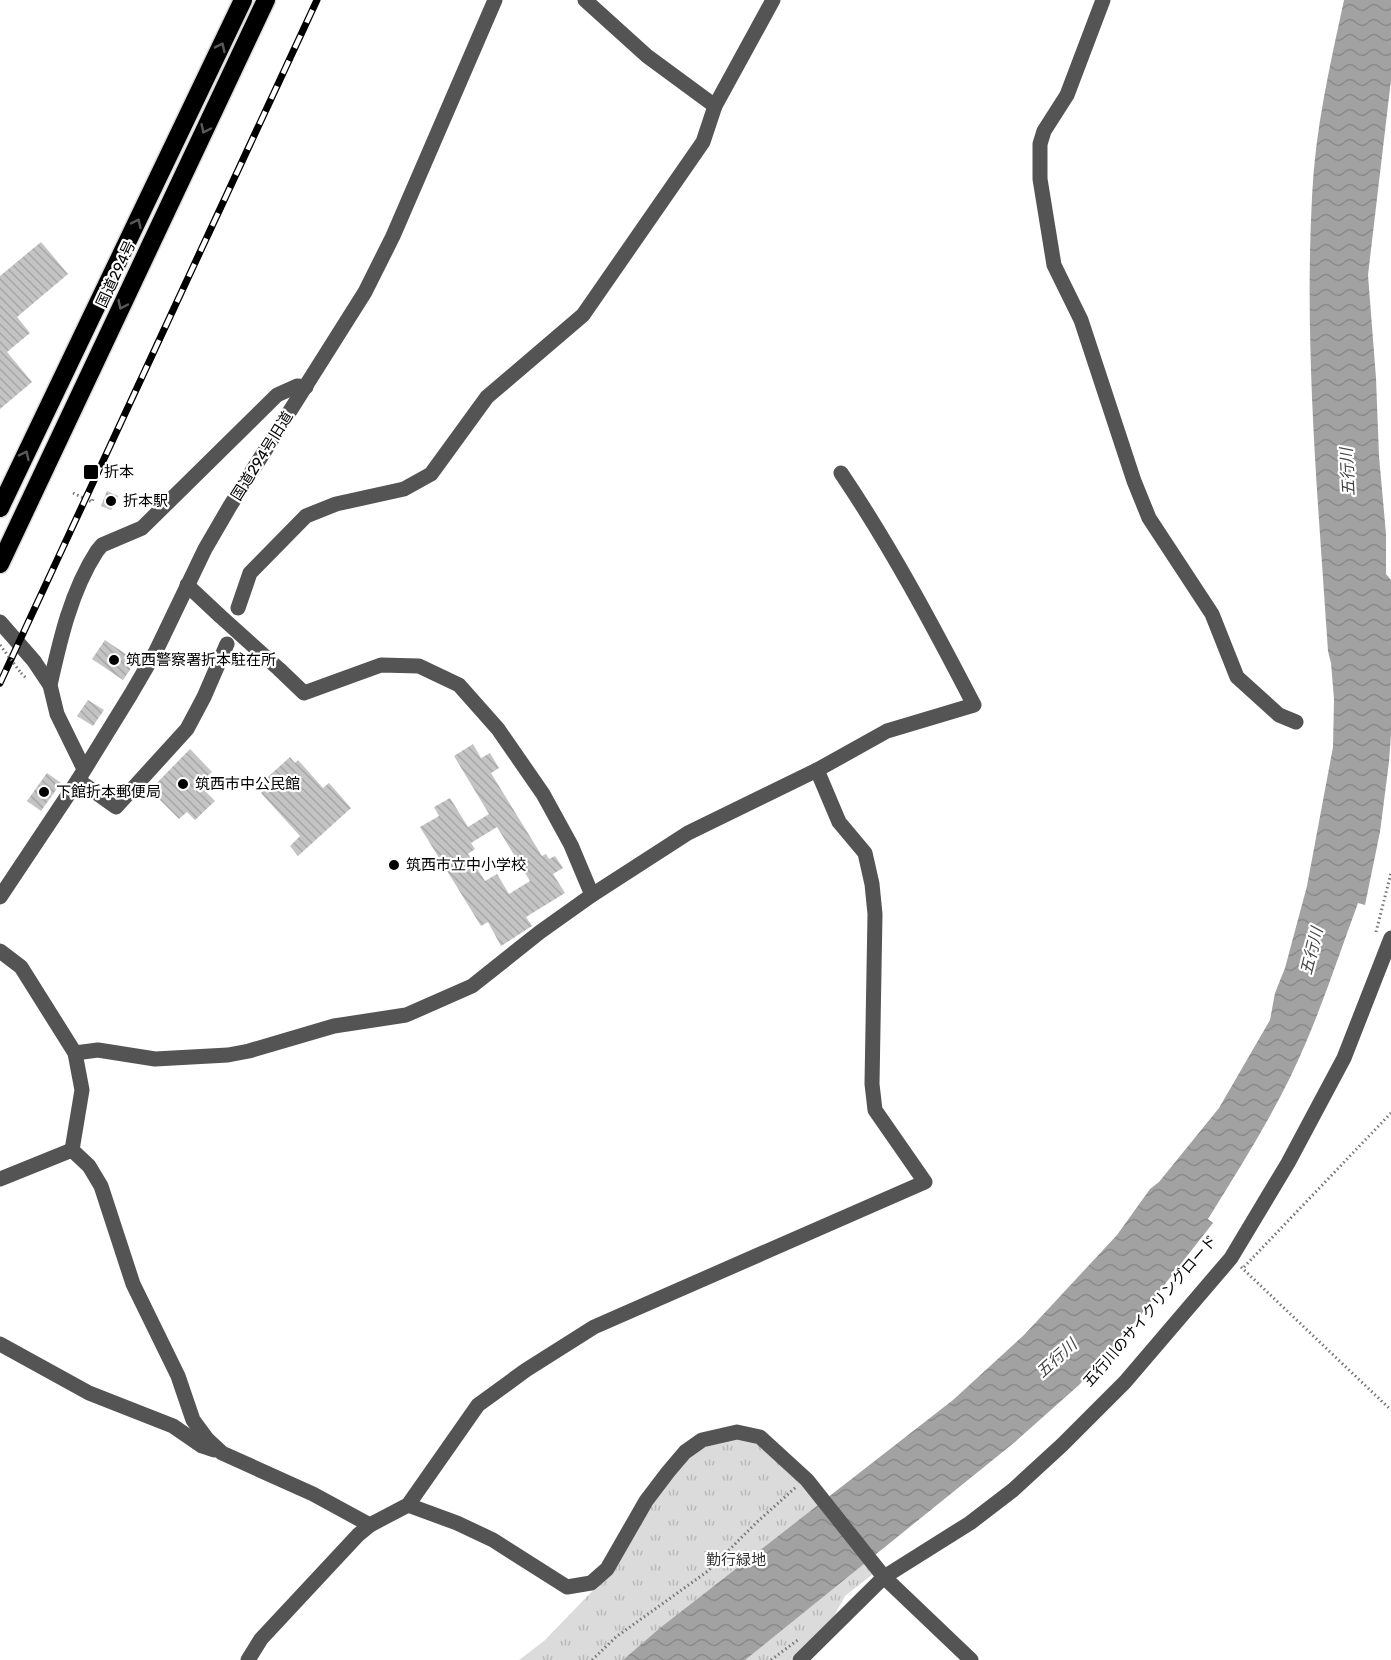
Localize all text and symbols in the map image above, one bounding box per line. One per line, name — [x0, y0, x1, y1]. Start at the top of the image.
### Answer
one-way arrow — [213, 42, 225, 53]
one-way arrow — [201, 122, 213, 133]
one-way arrow — [129, 218, 141, 229]
street label: 国道294号 — [93, 238, 139, 310]
one-way arrow — [117, 299, 129, 310]
street label: 国道294号旧道 — [227, 408, 297, 504]
water label: 五行川 — [1337, 446, 1358, 496]
one-way arrow — [18, 451, 30, 462]
marker: 折本 — [82, 463, 100, 481]
place label: 折本 — [104, 463, 134, 481]
place label: 折本駅 — [123, 492, 168, 510]
marker: 折本駅 — [104, 494, 118, 508]
place label: 筑西警察署折本駐在所 — [126, 651, 276, 669]
marker: 筑西警察署折本駐在所 — [107, 653, 121, 667]
place label: 筑西市中公民館 — [195, 775, 300, 793]
marker: 筑西市中公民館 — [176, 777, 190, 791]
place label: 下館折本郵便局 — [56, 783, 161, 801]
marker: 下館折本郵便局 — [37, 785, 51, 799]
place label: 筑西市立中小学校 — [406, 856, 526, 874]
marker: 筑西市立中小学校 — [387, 858, 401, 872]
water label: 五行川 — [1296, 924, 1327, 977]
street label: 五行川のサイクリングロード — [1079, 1232, 1221, 1390]
water label: 五行川 — [1032, 1334, 1082, 1381]
park label: 勤行緑地 — [706, 1551, 766, 1569]

